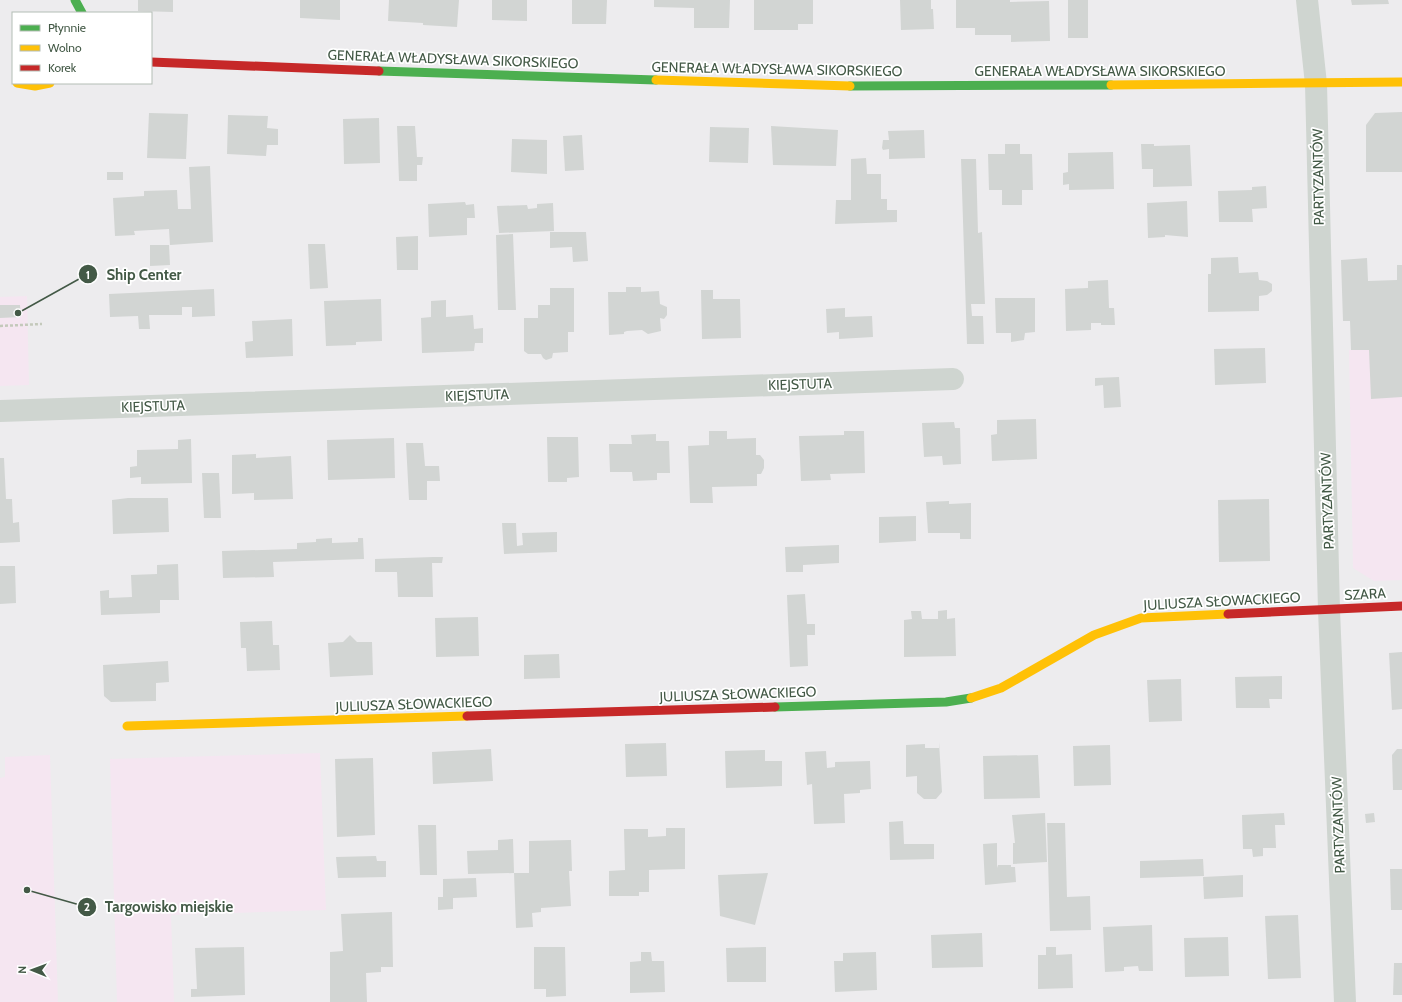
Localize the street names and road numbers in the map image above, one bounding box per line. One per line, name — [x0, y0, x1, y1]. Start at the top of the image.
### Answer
street label: GENERAŁA WŁADYSŁAWA SIKORSKIEGO — [327, 46, 579, 72]
street label: GENERAŁA WŁADYSŁAWA SIKORSKIEGO — [651, 58, 903, 80]
street label: GENERAŁA WŁADYSŁAWA SIKORSKIEGO — [975, 62, 1226, 80]
street label: PARTYZANTÓW — [1308, 128, 1328, 226]
street label: KIEJSTUTA — [768, 374, 833, 394]
street label: KIEJSTUTA — [445, 385, 510, 405]
street label: KIEJSTUTA — [121, 396, 186, 416]
street label: PARTYZANTÓW — [1316, 451, 1338, 550]
street label: SZARA — [1344, 584, 1387, 604]
street label: JULIUSZA SŁOWACKIEGO — [1142, 588, 1301, 614]
street label: JULIUSZA SŁOWACKIEGO — [658, 682, 817, 706]
street label: JULIUSZA SŁOWACKIEGO — [334, 692, 493, 716]
street label: PARTYZANTÓW — [1327, 775, 1349, 874]

